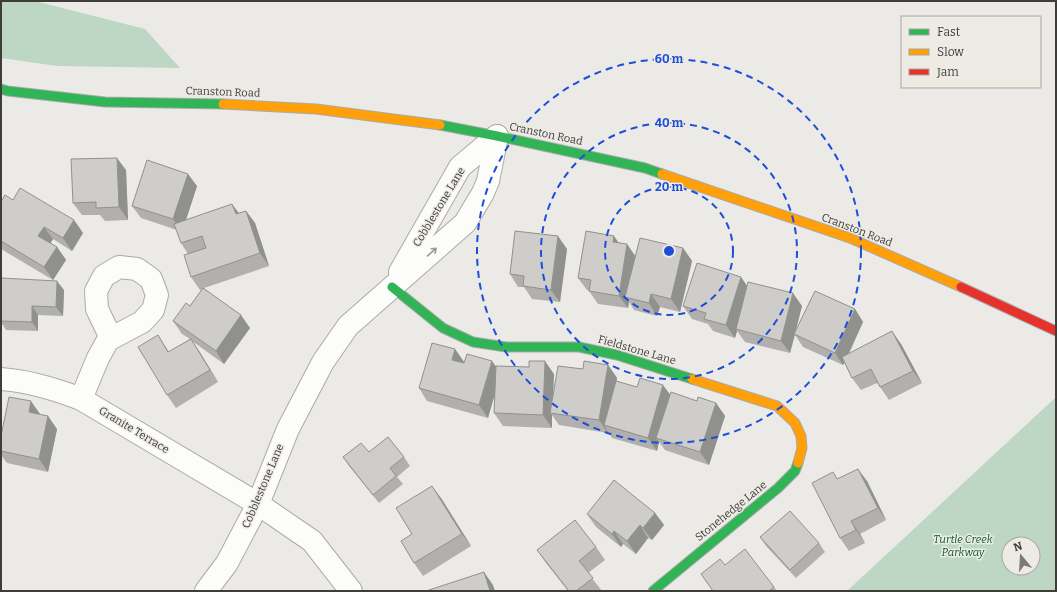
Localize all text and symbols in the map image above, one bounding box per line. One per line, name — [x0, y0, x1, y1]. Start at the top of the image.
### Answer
legend — [901, 16, 1041, 88]
text: Fast — [937, 25, 961, 39]
text: Slow — [937, 45, 964, 59]
text: 60 m — [655, 52, 684, 66]
text: Jam — [936, 65, 959, 79]
street label: Cranston Road — [185, 84, 261, 100]
text: 40 m — [655, 116, 684, 130]
street label: Cranston Road — [508, 120, 584, 148]
street label: Cobblestone Lane — [410, 165, 468, 249]
text: 20 m — [655, 180, 684, 194]
street label: Cranston Road — [820, 211, 895, 250]
centre of rings — [662, 244, 676, 258]
one-way arrow — [426, 247, 437, 256]
street label: Fieldstone Lane — [597, 333, 677, 367]
street label: Granite Terrace — [97, 404, 171, 456]
street label: Cobblestone Lane — [239, 442, 287, 530]
street label: Stonehedge Lane — [693, 478, 769, 544]
park label: Turtle Creek Parkway — [933, 533, 994, 559]
north arrow — [1001, 536, 1041, 576]
text: N — [1012, 539, 1025, 554]

